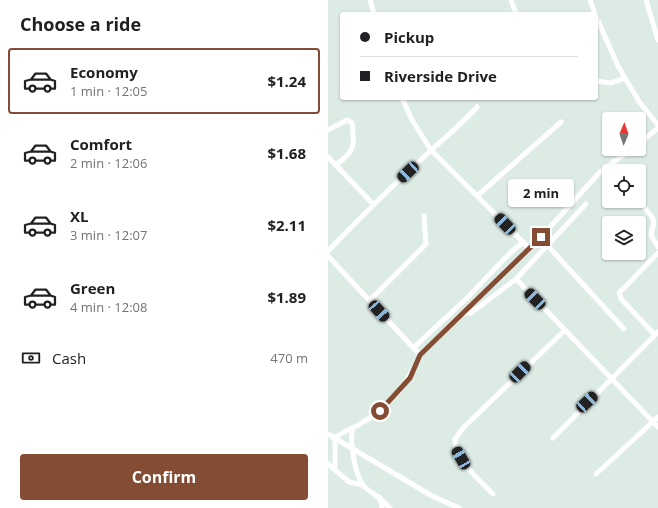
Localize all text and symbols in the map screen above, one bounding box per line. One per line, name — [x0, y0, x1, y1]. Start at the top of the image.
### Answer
text: Choose a ride — [20, 12, 141, 36]
text: Pickup — [384, 27, 434, 47]
text: Economy — [70, 62, 138, 82]
icon: car — [22, 63, 58, 99]
text: Riverside Drive — [384, 66, 497, 86]
text: $1.24 — [267, 71, 306, 91]
text: 1 min · 12:05 — [70, 82, 147, 100]
north arrow — [602, 112, 646, 156]
map controls — [602, 112, 646, 260]
text: Comfort — [70, 134, 132, 154]
icon: car — [22, 135, 58, 171]
text: $1.68 — [267, 143, 306, 163]
text: 2 min · 12:06 — [70, 154, 147, 172]
car — [395, 159, 421, 185]
button: locate — [602, 164, 646, 208]
callout: 2 min — [508, 179, 574, 207]
text: 2 min — [523, 184, 559, 202]
text: XL — [70, 206, 88, 226]
icon: car — [22, 207, 58, 243]
car — [492, 211, 518, 237]
text: $2.11 — [267, 215, 306, 235]
button: layers — [602, 216, 646, 260]
text: 3 min · 12:07 — [70, 226, 147, 244]
route end — [532, 228, 550, 246]
text: Green — [70, 278, 115, 298]
icon: car — [22, 279, 58, 315]
car — [522, 286, 548, 312]
text: $1.89 — [267, 287, 306, 307]
text: 4 min · 12:08 — [70, 298, 147, 316]
car — [367, 298, 391, 324]
icon: cash — [20, 347, 42, 369]
text: Cash — [52, 348, 86, 368]
text: 470 m — [270, 349, 308, 367]
car — [507, 359, 533, 385]
car — [574, 389, 600, 415]
route start — [371, 402, 389, 420]
car — [450, 445, 472, 471]
button: Confirm — [20, 454, 308, 500]

